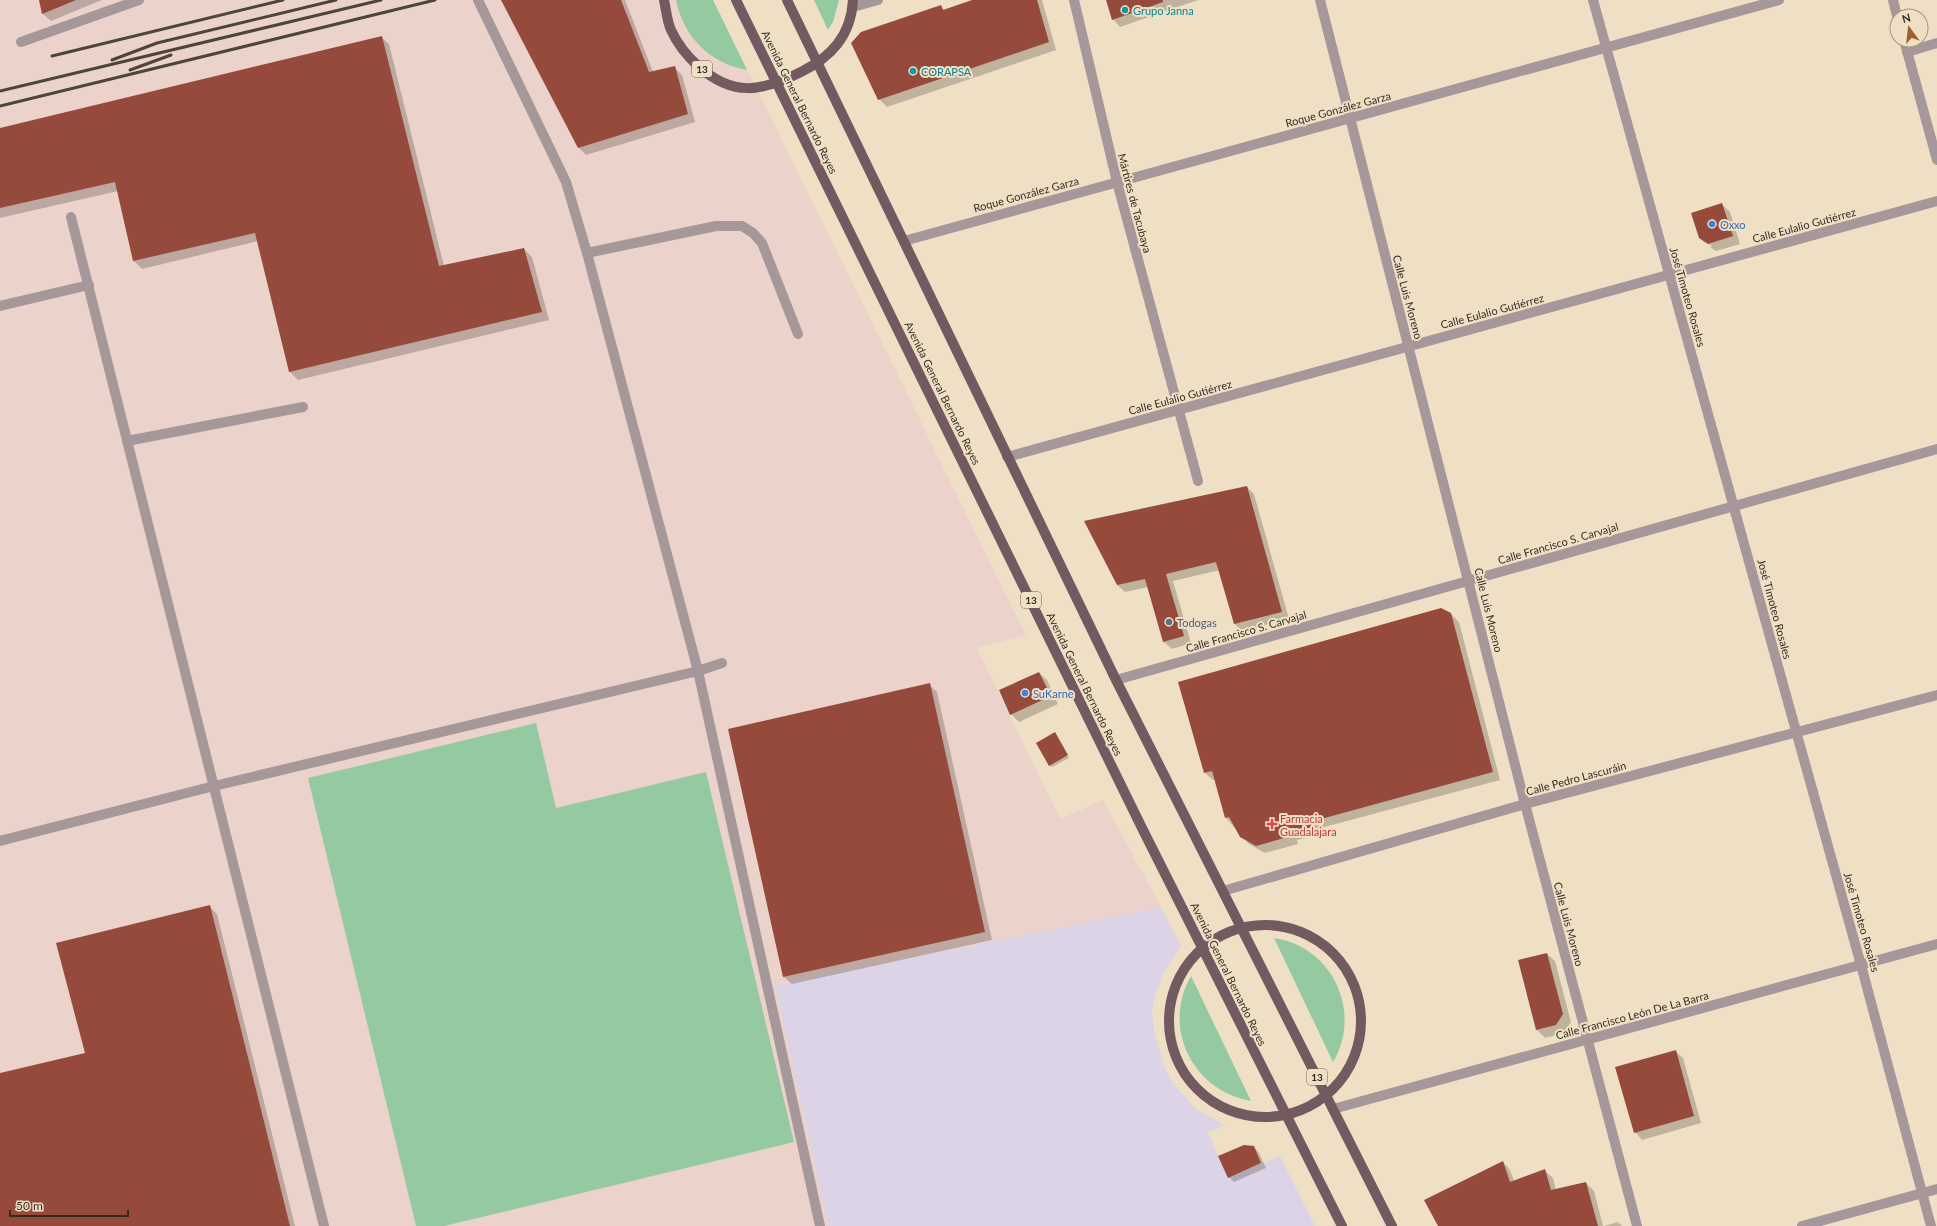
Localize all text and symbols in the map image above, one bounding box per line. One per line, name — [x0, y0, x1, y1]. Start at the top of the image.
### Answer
place label: Grupo Janna — [1133, 4, 1194, 17]
marker: Grupo Janna — [1120, 5, 1130, 15]
north arrow — [1889, 8, 1929, 48]
text: N — [1901, 10, 1912, 25]
street label: Avenida General Bernardo Reyes — [760, 28, 841, 176]
road number: 13 — [692, 61, 712, 77]
place label: CORAPSA — [921, 65, 972, 78]
marker: CORAPSA — [908, 66, 918, 76]
street label: Roque González Garza — [1284, 89, 1392, 129]
street label: Mártires de Tacubaya — [1115, 152, 1155, 254]
street label: Roque González Garza — [972, 174, 1080, 214]
street label: Calle Eulalio Gutiérrez — [1751, 205, 1857, 245]
place label: Oxxo — [1720, 218, 1746, 231]
marker: Oxxo — [1707, 219, 1717, 229]
street label: José Timoteo Rosales — [1668, 246, 1709, 349]
street label: Calle Luis Moreno — [1391, 254, 1425, 340]
street label: Calle Eulalio Gutiérrez — [1439, 291, 1545, 331]
street label: Avenida General Bernardo Reyes — [903, 319, 984, 467]
street label: Calle Eulalio Gutiérrez — [1127, 377, 1233, 417]
street label: Calle Francisco S. Carvajal — [1496, 520, 1620, 566]
street label: José Timoteo Rosales — [1755, 558, 1795, 661]
street label: Calle Luis Moreno — [1472, 566, 1506, 654]
road number: 13 — [1021, 592, 1041, 608]
street label: Calle Francisco S. Carvajal — [1184, 608, 1308, 654]
street label: Avenida General Bernardo Reyes — [1045, 610, 1126, 758]
place label: Todogas — [1177, 616, 1217, 629]
marker: Todogas — [1164, 617, 1174, 627]
place label: SuKarne — [1033, 687, 1074, 700]
marker: SuKarne — [1020, 688, 1030, 698]
street label: Calle Pedro Lascuráin — [1524, 758, 1628, 798]
place label: Farmacia Guadalajara — [1280, 812, 1337, 838]
marker: Farmacia Guadalajara — [1267, 819, 1277, 829]
street label: José Timoteo Rosales — [1842, 871, 1883, 974]
street label: Calle Luis Moreno — [1552, 881, 1586, 967]
street label: Avenida General Bernardo Reyes — [1189, 900, 1270, 1048]
street label: Calle Francisco León De La Barra — [1554, 988, 1710, 1042]
road number: 13 — [1307, 1069, 1327, 1085]
scale bar — [10, 1192, 128, 1218]
text: 50 m — [16, 1198, 43, 1213]

